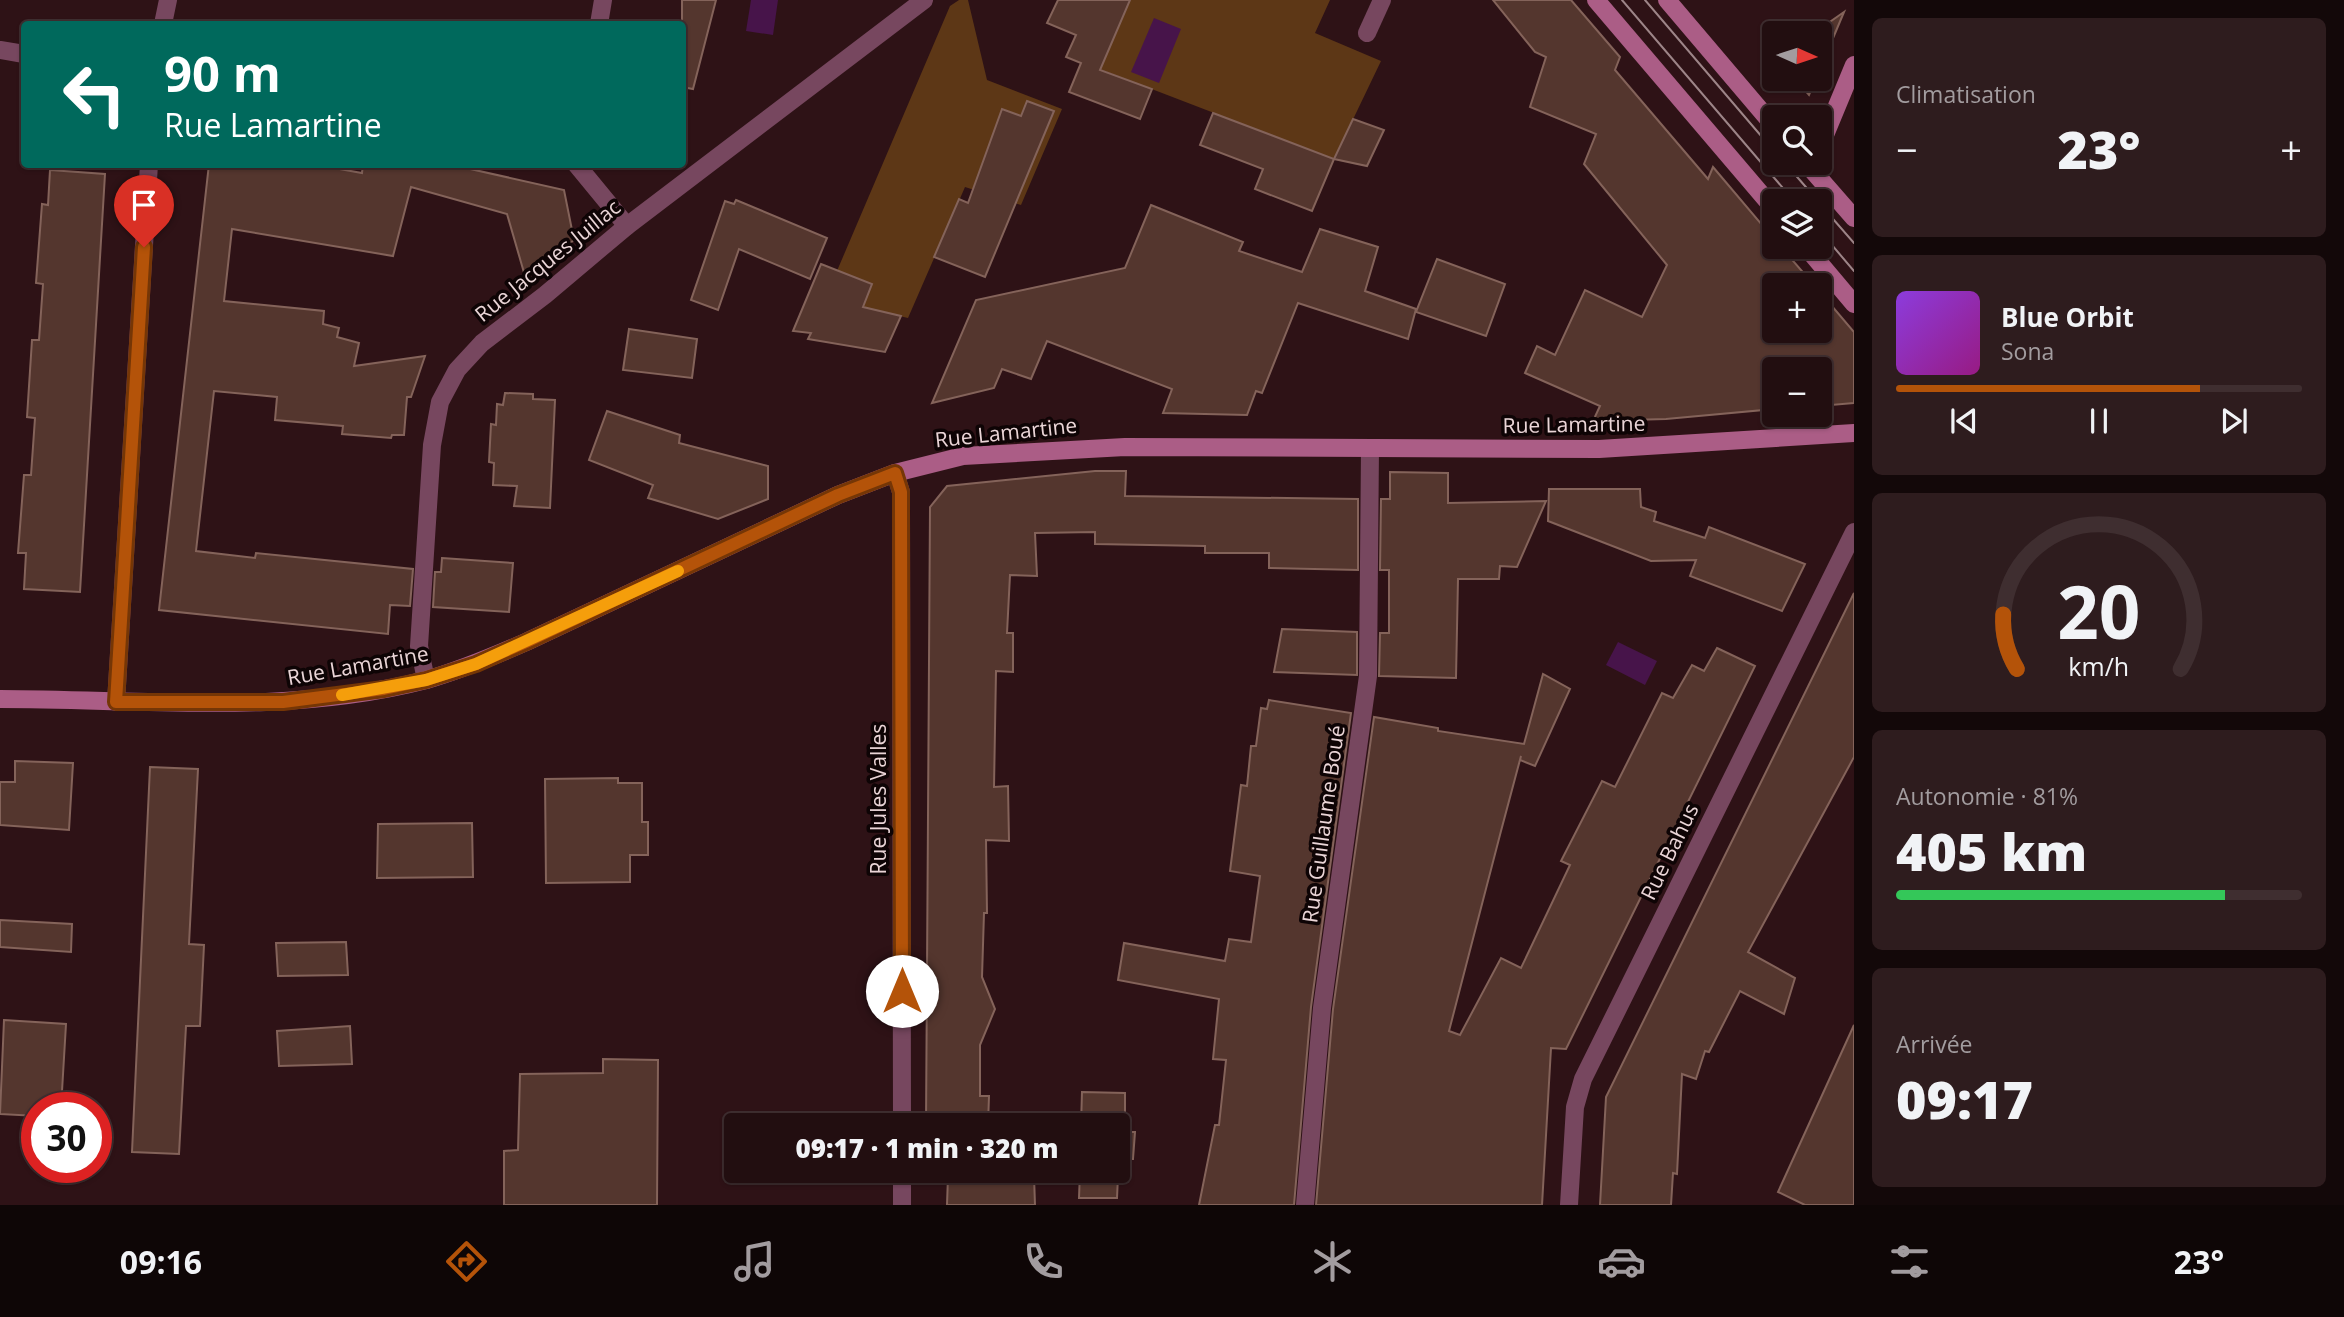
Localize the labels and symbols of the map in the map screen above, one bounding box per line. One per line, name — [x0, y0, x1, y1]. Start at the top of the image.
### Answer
north arrow — [1762, 21, 1832, 91]
pin — [114, 175, 174, 247]
street label: Rue Jacques Juillac — [469, 193, 626, 328]
street label: Rue Lamartine — [1502, 409, 1646, 439]
street label: Rue Lamartine — [933, 411, 1078, 453]
street label: Rue Lamartine — [285, 639, 431, 691]
street label: Rue Guillaume Boué — [1295, 723, 1351, 924]
street label: Rue Jules Valles — [864, 724, 892, 874]
street label: Rue Bahus — [1634, 799, 1705, 904]
position arrow — [865, 954, 939, 1028]
speed limit sign: 30 — [21, 1092, 112, 1183]

